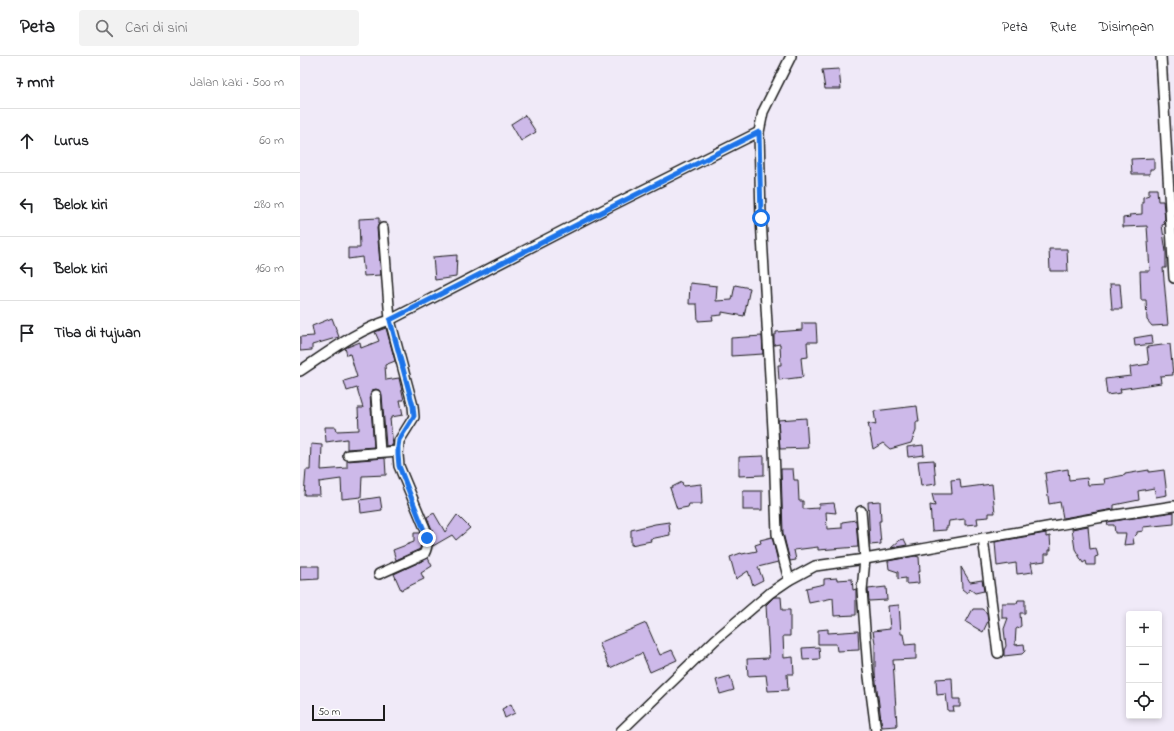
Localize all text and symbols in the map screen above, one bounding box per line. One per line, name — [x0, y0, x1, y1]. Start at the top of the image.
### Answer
search box — [79, 10, 359, 46]
text: Peta — [20, 14, 55, 41]
icon: search — [93, 17, 115, 39]
text: Cari di sini — [125, 17, 188, 39]
text: Peta — [1002, 17, 1028, 38]
text: Rute — [1050, 17, 1077, 38]
text: Disimpan — [1099, 17, 1154, 38]
text: 7 mnt — [16, 70, 55, 95]
text: Jalan kaki · 500 m — [190, 73, 284, 92]
icon: ahead — [16, 130, 38, 152]
text: Lurus — [54, 130, 89, 152]
text: 60 m — [259, 131, 284, 150]
icon: left — [16, 194, 38, 216]
text: Belok kiri — [54, 194, 108, 216]
text: 280 m — [254, 195, 284, 214]
route start — [752, 209, 770, 227]
icon: left — [16, 258, 38, 280]
text: Belok kiri — [54, 258, 108, 280]
text: 160 m — [255, 259, 284, 278]
icon: arrive — [16, 322, 38, 344]
text: Tiba di tujuan — [54, 322, 141, 344]
route end — [418, 529, 436, 547]
map controls — [1126, 611, 1162, 719]
button: + — [1126, 611, 1162, 647]
button: − — [1126, 647, 1162, 683]
button: locate — [1126, 683, 1162, 719]
scale bar — [312, 703, 385, 722]
text: 50 m — [318, 704, 340, 720]

